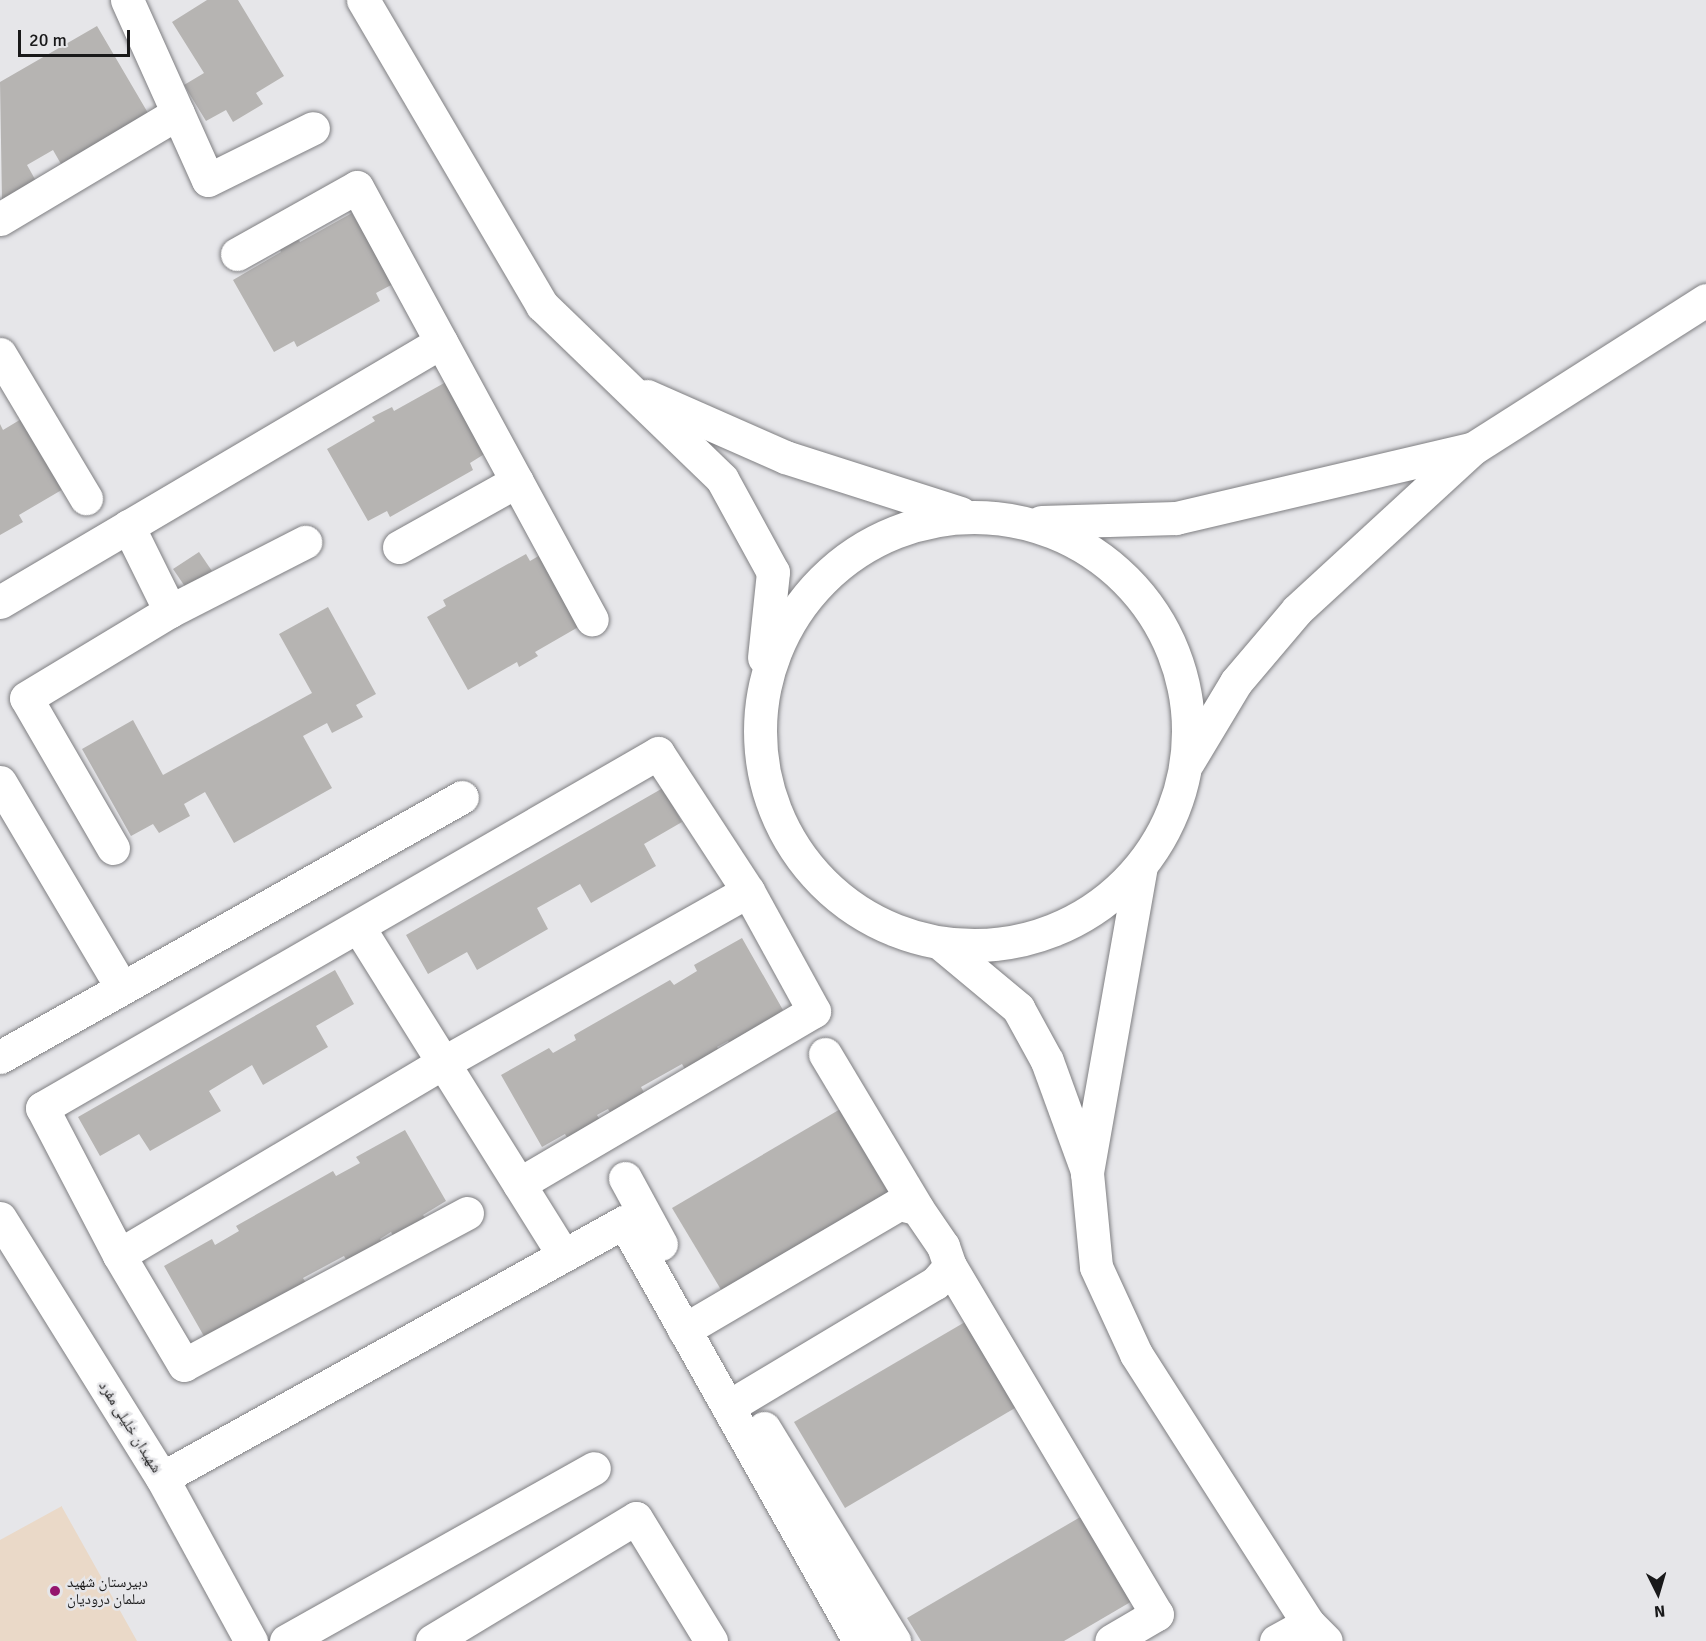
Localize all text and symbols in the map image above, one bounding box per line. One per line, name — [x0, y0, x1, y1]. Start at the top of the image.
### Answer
scale bar — [21, 18, 134, 56]
text: 20 m — [29, 29, 67, 51]
street label: شهیدان خلیلی مفرد — [95, 1378, 165, 1476]
north arrow — [1628, 1563, 1688, 1623]
place label: دبیرستان شهید سلمان درودیان — [67, 1573, 148, 1608]
marker: دبیرستان شهید سلمان درودیان — [48, 1584, 62, 1598]
text: N — [1653, 1600, 1666, 1621]

